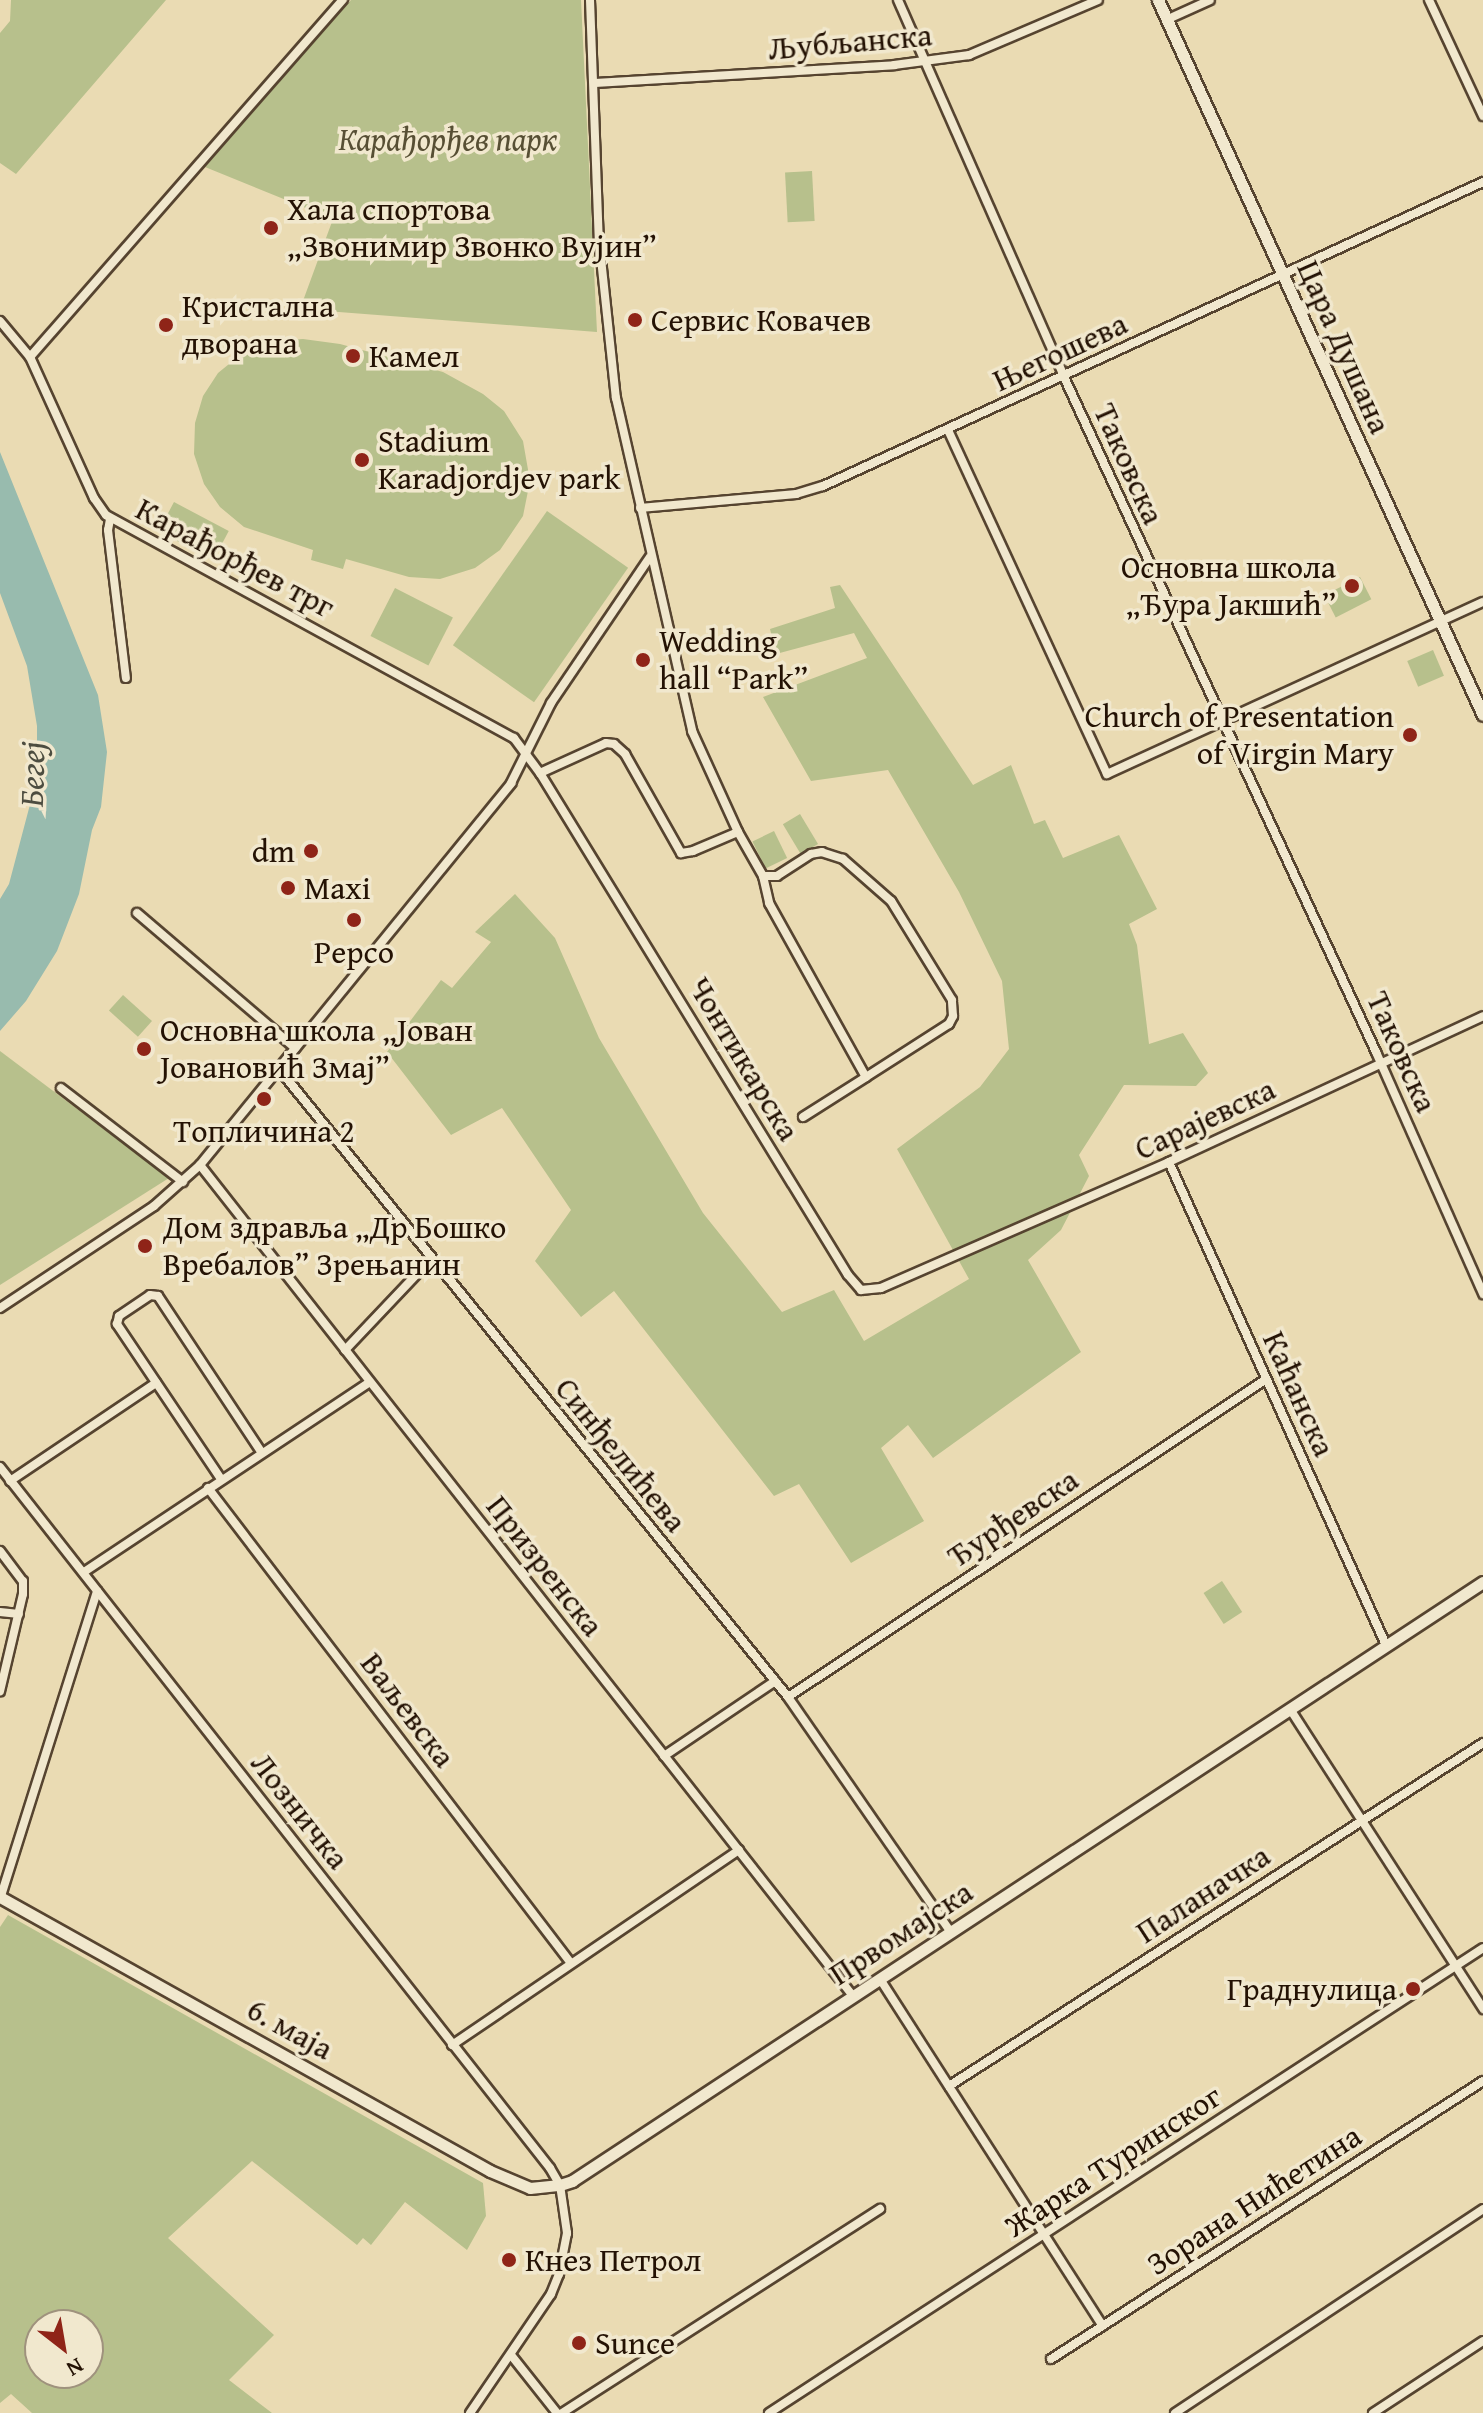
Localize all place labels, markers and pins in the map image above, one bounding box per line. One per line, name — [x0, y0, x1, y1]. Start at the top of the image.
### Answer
place label: Хала спортова „Звонимир Звонко Вујин” — [287, 191, 657, 266]
marker: Хала спортова „Звонимир Звонко Вујин” — [262, 219, 280, 237]
place label: Кристална дворана — [182, 288, 334, 363]
place label: Сервис Ковачев — [651, 301, 871, 339]
marker: Сервис Ковачев — [626, 311, 644, 329]
marker: Кристална дворана — [157, 316, 175, 334]
place label: Камел — [369, 337, 459, 375]
marker: Камел — [344, 347, 362, 365]
place label: Stadium Karadjordjev park — [378, 423, 620, 498]
marker: Stadium Karadjordjev park — [353, 451, 371, 469]
place label: Основна школа „Ђура Јакшић” — [1121, 549, 1336, 624]
marker: Основна школа „Ђура Јакшић” — [1343, 577, 1361, 595]
place label: Wedding hall “Park” — [659, 623, 808, 698]
marker: Wedding hall “Park” — [634, 651, 652, 669]
place label: Church of Presentation of Virgin Mary — [1085, 698, 1394, 773]
marker: Church of Presentation of Virgin Mary — [1401, 726, 1419, 744]
place label: dm — [252, 832, 295, 870]
marker: dm — [302, 842, 320, 860]
place label: Maxi — [304, 869, 371, 907]
marker: Maxi — [279, 879, 297, 897]
marker: Pepco — [345, 911, 363, 929]
place label: Pepco — [314, 933, 394, 971]
place label: Основна школа „Јован Јовановић Змај” — [160, 1012, 473, 1087]
marker: Основна школа „Јован Јовановић Змај” — [135, 1040, 153, 1058]
marker: Топличина 2 — [255, 1090, 273, 1108]
place label: Топличина 2 — [173, 1112, 355, 1150]
place label: Дом здравља „Др Бошко Вребалов” Зрењанин — [163, 1209, 506, 1284]
marker: Дом здравља „Др Бошко Вребалов” Зрењанин — [134, 1235, 156, 1257]
place label: Граднулица — [1227, 1970, 1397, 2008]
marker: Граднулица — [1404, 1980, 1422, 1998]
place label: Кнез Петрол — [525, 2241, 701, 2279]
marker: Кнез Петрол — [500, 2251, 518, 2269]
place label: Sunce — [595, 2324, 675, 2362]
marker: Sunce — [570, 2334, 588, 2352]

